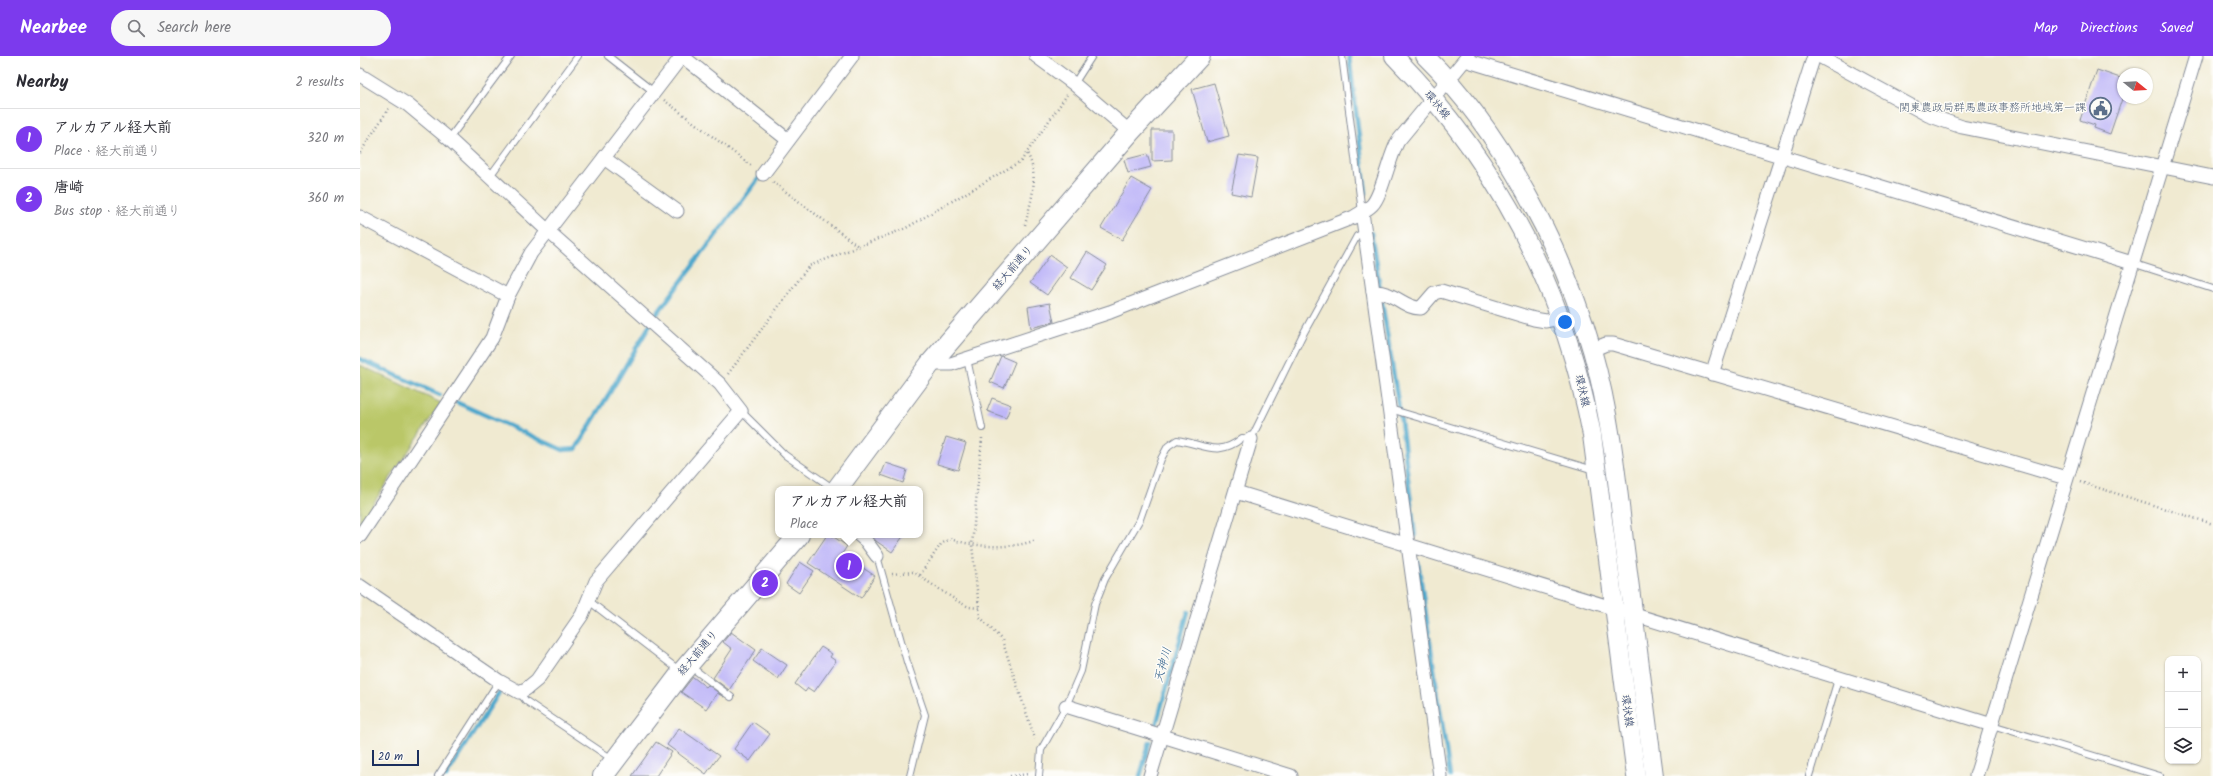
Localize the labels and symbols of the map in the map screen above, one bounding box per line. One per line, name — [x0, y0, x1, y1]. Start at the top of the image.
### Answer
north arrow — [2117, 68, 2153, 104]
street label: 環状線 — [1419, 87, 1455, 123]
public building icon: 関東農政局群馬農政事務所地域第一課 — [2088, 95, 2114, 121]
place label: 関東農政局群馬農政事務所地域第一課 — [1899, 99, 2086, 117]
street label: 経大前通り — [988, 241, 1038, 295]
your location — [1555, 312, 1575, 332]
street label: 環状線 — [1570, 373, 1594, 409]
pin: 1 — [836, 551, 862, 581]
pin: 2 — [752, 568, 778, 598]
street label: 経大前通り — [673, 626, 723, 680]
water label: 天神川 — [1149, 645, 1177, 685]
street label: 環状線 — [1616, 693, 1638, 729]
scale bar — [372, 748, 419, 767]

